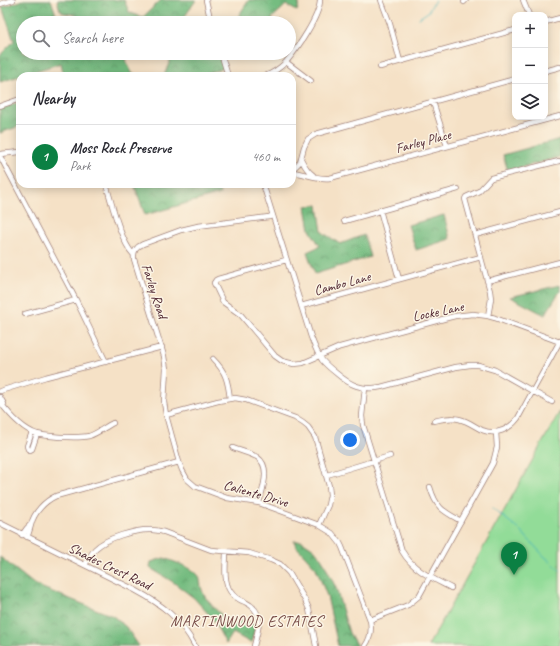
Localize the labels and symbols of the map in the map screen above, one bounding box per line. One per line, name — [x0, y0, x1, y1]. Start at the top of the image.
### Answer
street label: Farley Place — [394, 126, 454, 157]
street label: Farley Road — [138, 262, 172, 323]
street label: Cambo Lane — [312, 267, 374, 299]
street label: Locke Lane — [411, 298, 466, 325]
your location — [340, 430, 360, 450]
street label: Caliente Drive — [222, 476, 291, 511]
street label: Shades Crest Road — [66, 539, 156, 595]
pin: 1 — [501, 542, 527, 575]
district label: MARTINWOOD ESTATES — [170, 612, 325, 631]

